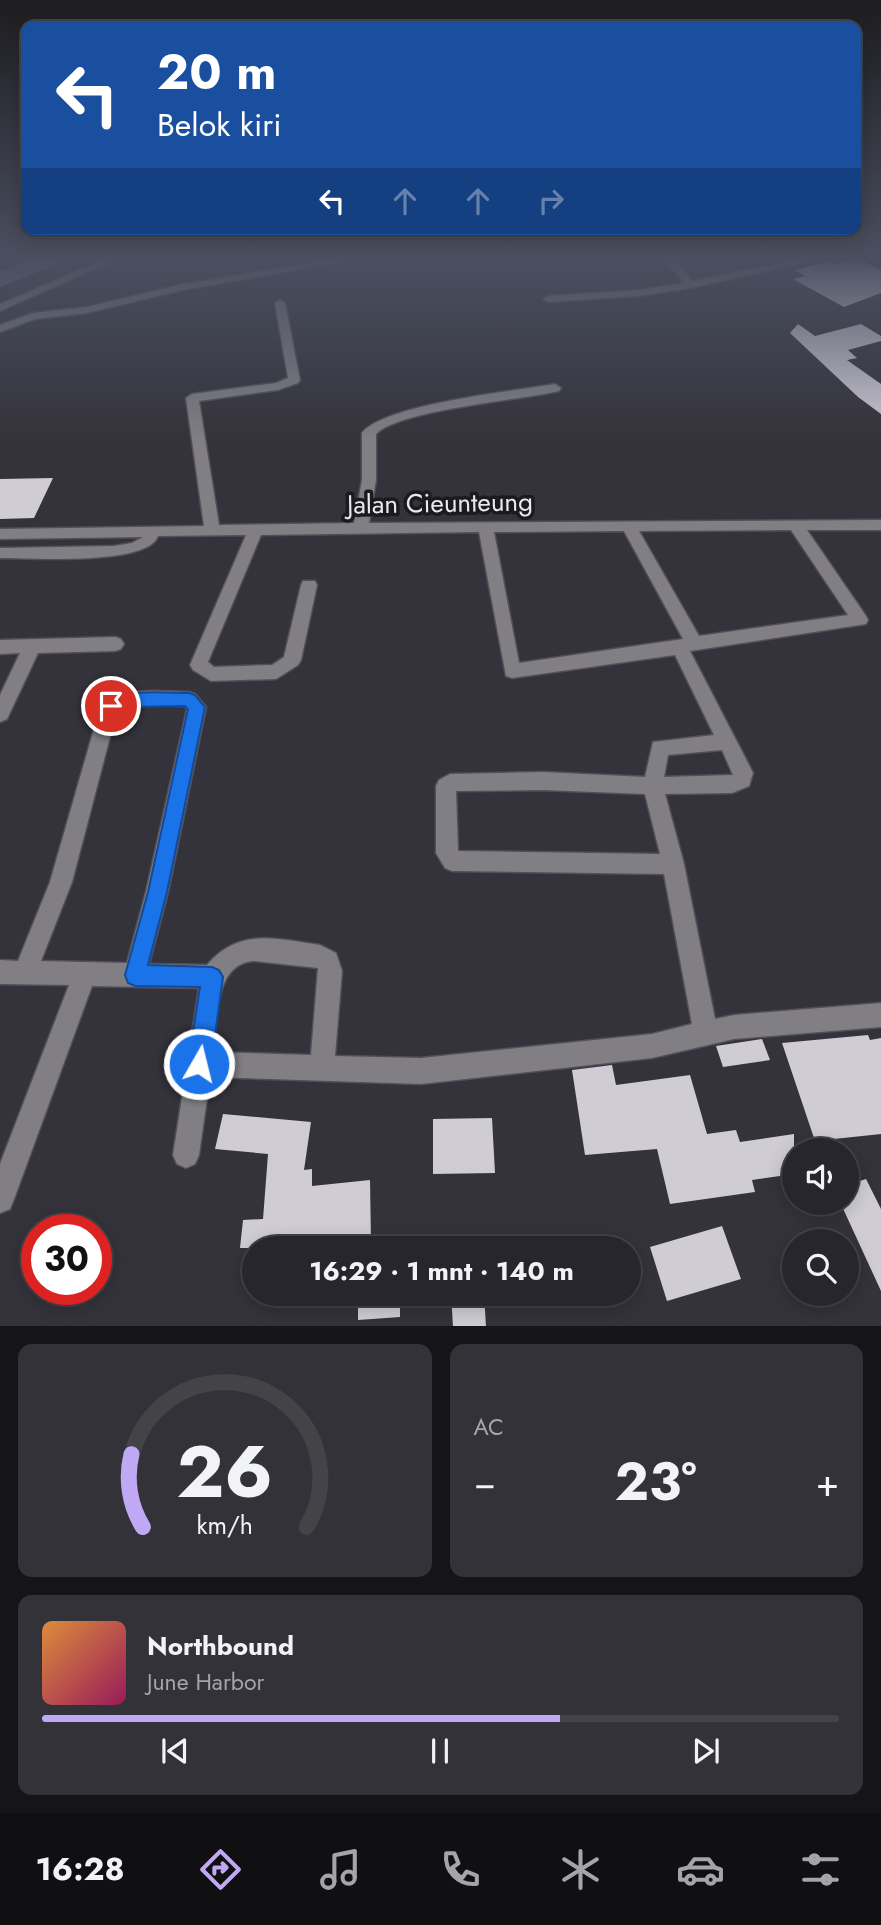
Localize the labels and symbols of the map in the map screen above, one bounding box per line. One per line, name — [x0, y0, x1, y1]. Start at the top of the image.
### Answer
street label: Jalan Cieunteung — [344, 482, 533, 524]
pin — [81, 676, 141, 736]
position arrow — [162, 1027, 236, 1101]
speed limit sign: 30 — [21, 1214, 112, 1305]

